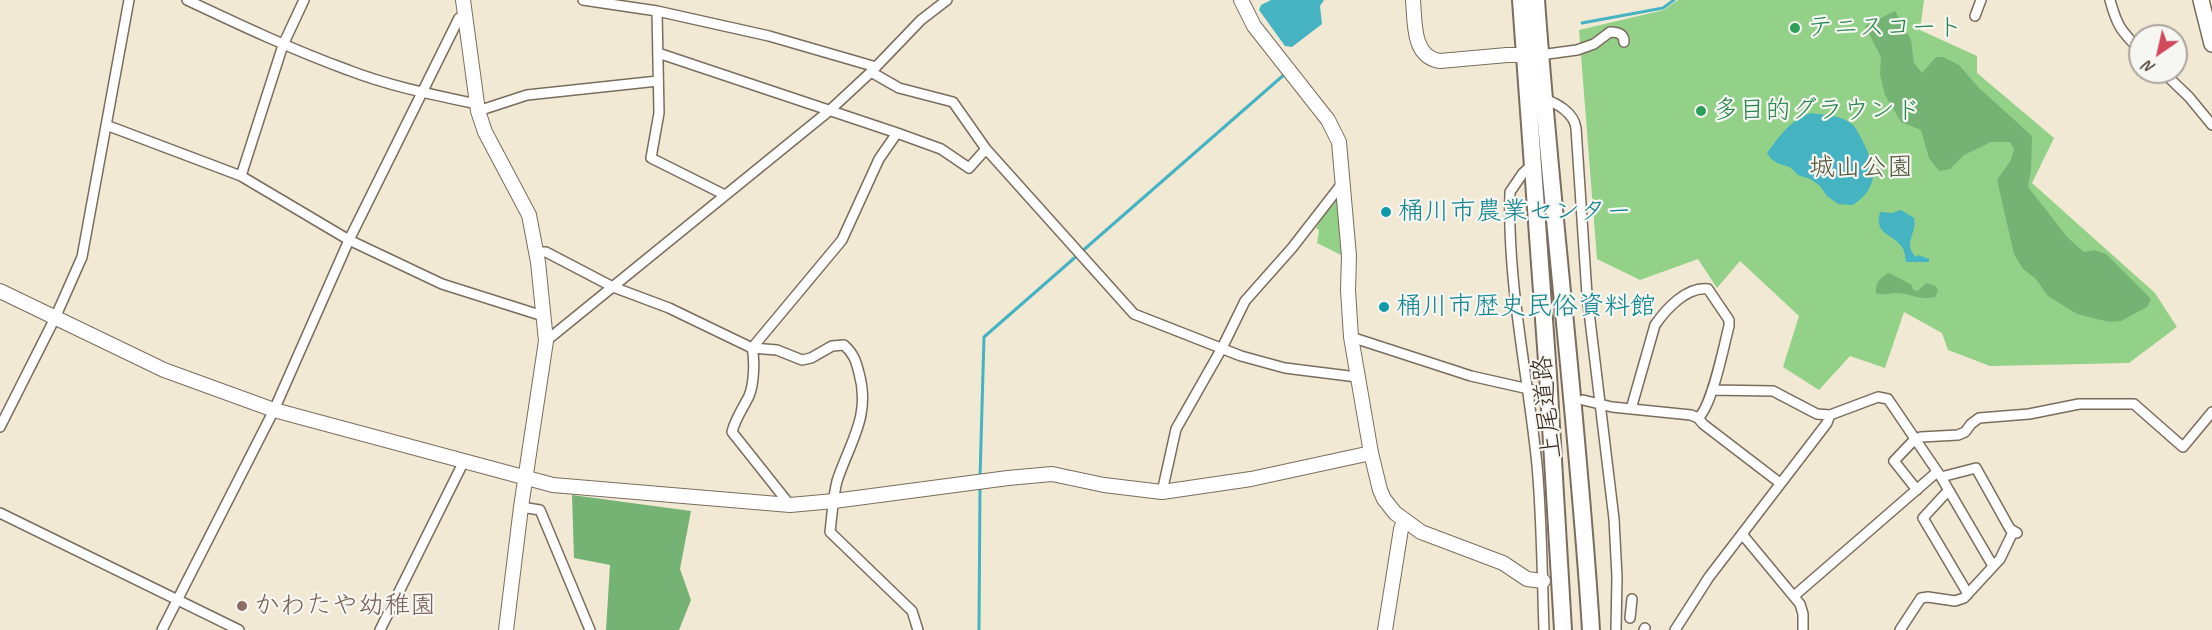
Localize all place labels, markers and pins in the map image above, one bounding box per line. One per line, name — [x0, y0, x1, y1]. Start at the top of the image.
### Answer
place label: テニスコート — [1807, 12, 1963, 44]
marker: テニスコート — [1788, 21, 1802, 35]
place label: 多目的グラウンド — [1713, 95, 1921, 127]
marker: 多目的グラウンド — [1694, 104, 1708, 118]
place label: 桶川市農業センター — [1398, 196, 1632, 228]
marker: 桶川市農業センター — [1379, 205, 1393, 219]
place label: 桶川市歴史民俗資料館 — [1396, 291, 1656, 323]
marker: 桶川市歴史民俗資料館 — [1377, 300, 1391, 314]
place label: かわたや幼稚園 — [254, 590, 436, 622]
marker: かわたや幼稚園 — [235, 599, 249, 613]

